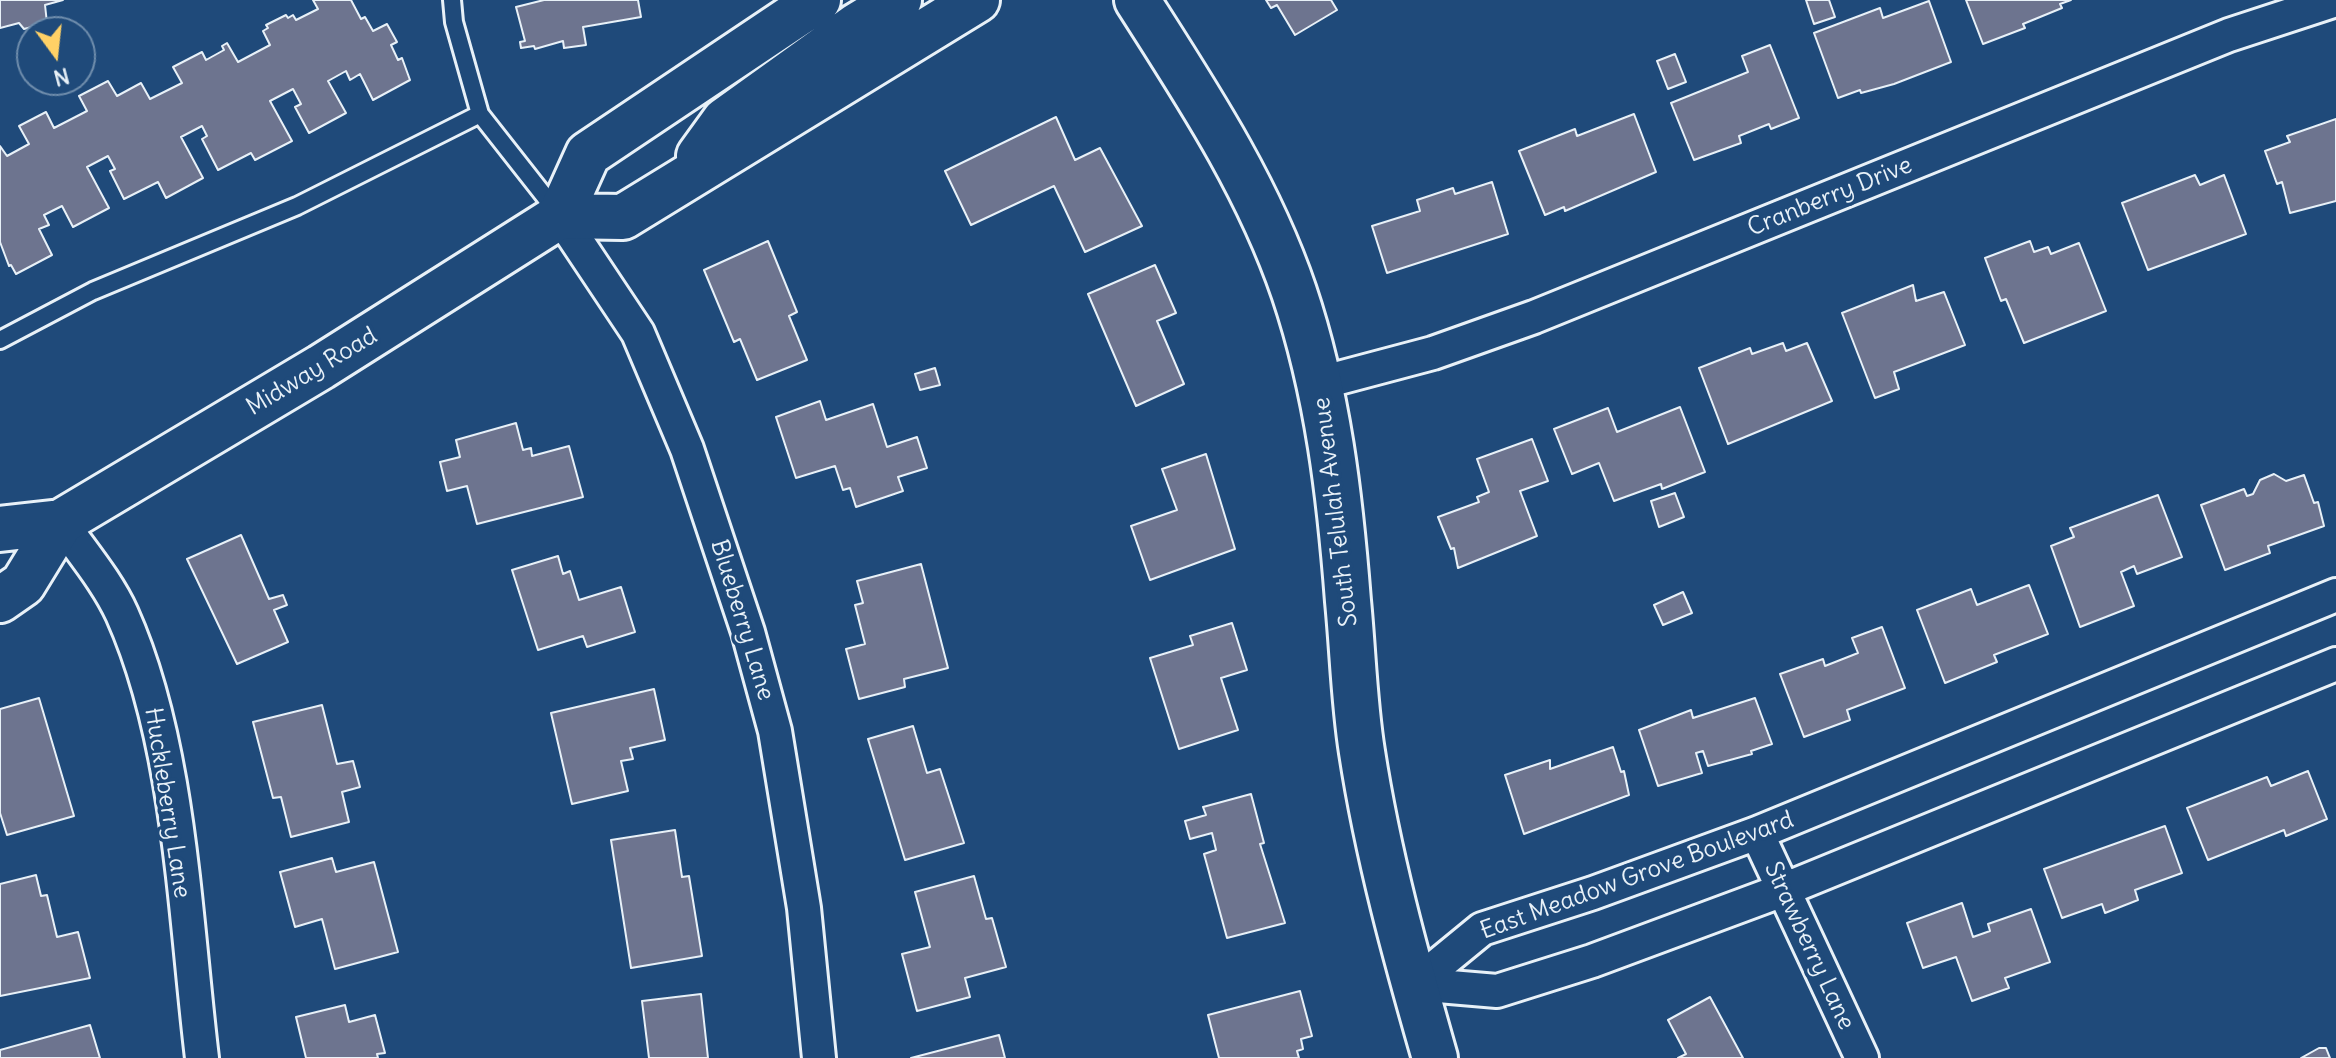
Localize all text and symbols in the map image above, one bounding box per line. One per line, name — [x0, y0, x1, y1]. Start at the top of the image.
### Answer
north arrow — [16, 16, 96, 96]
text: N — [51, 62, 73, 93]
street label: Cranberry Drive — [1744, 151, 1916, 243]
street label: Midway Road — [242, 322, 382, 422]
street label: South Telulah Avenue — [1308, 396, 1364, 628]
street label: Blueberry Lane — [704, 536, 780, 704]
street label: Huckleberry Lane — [138, 706, 196, 900]
street label: East Meadow Grove Boulevard — [1476, 806, 1798, 946]
street label: Strawberry Lane — [1758, 858, 1860, 1034]

